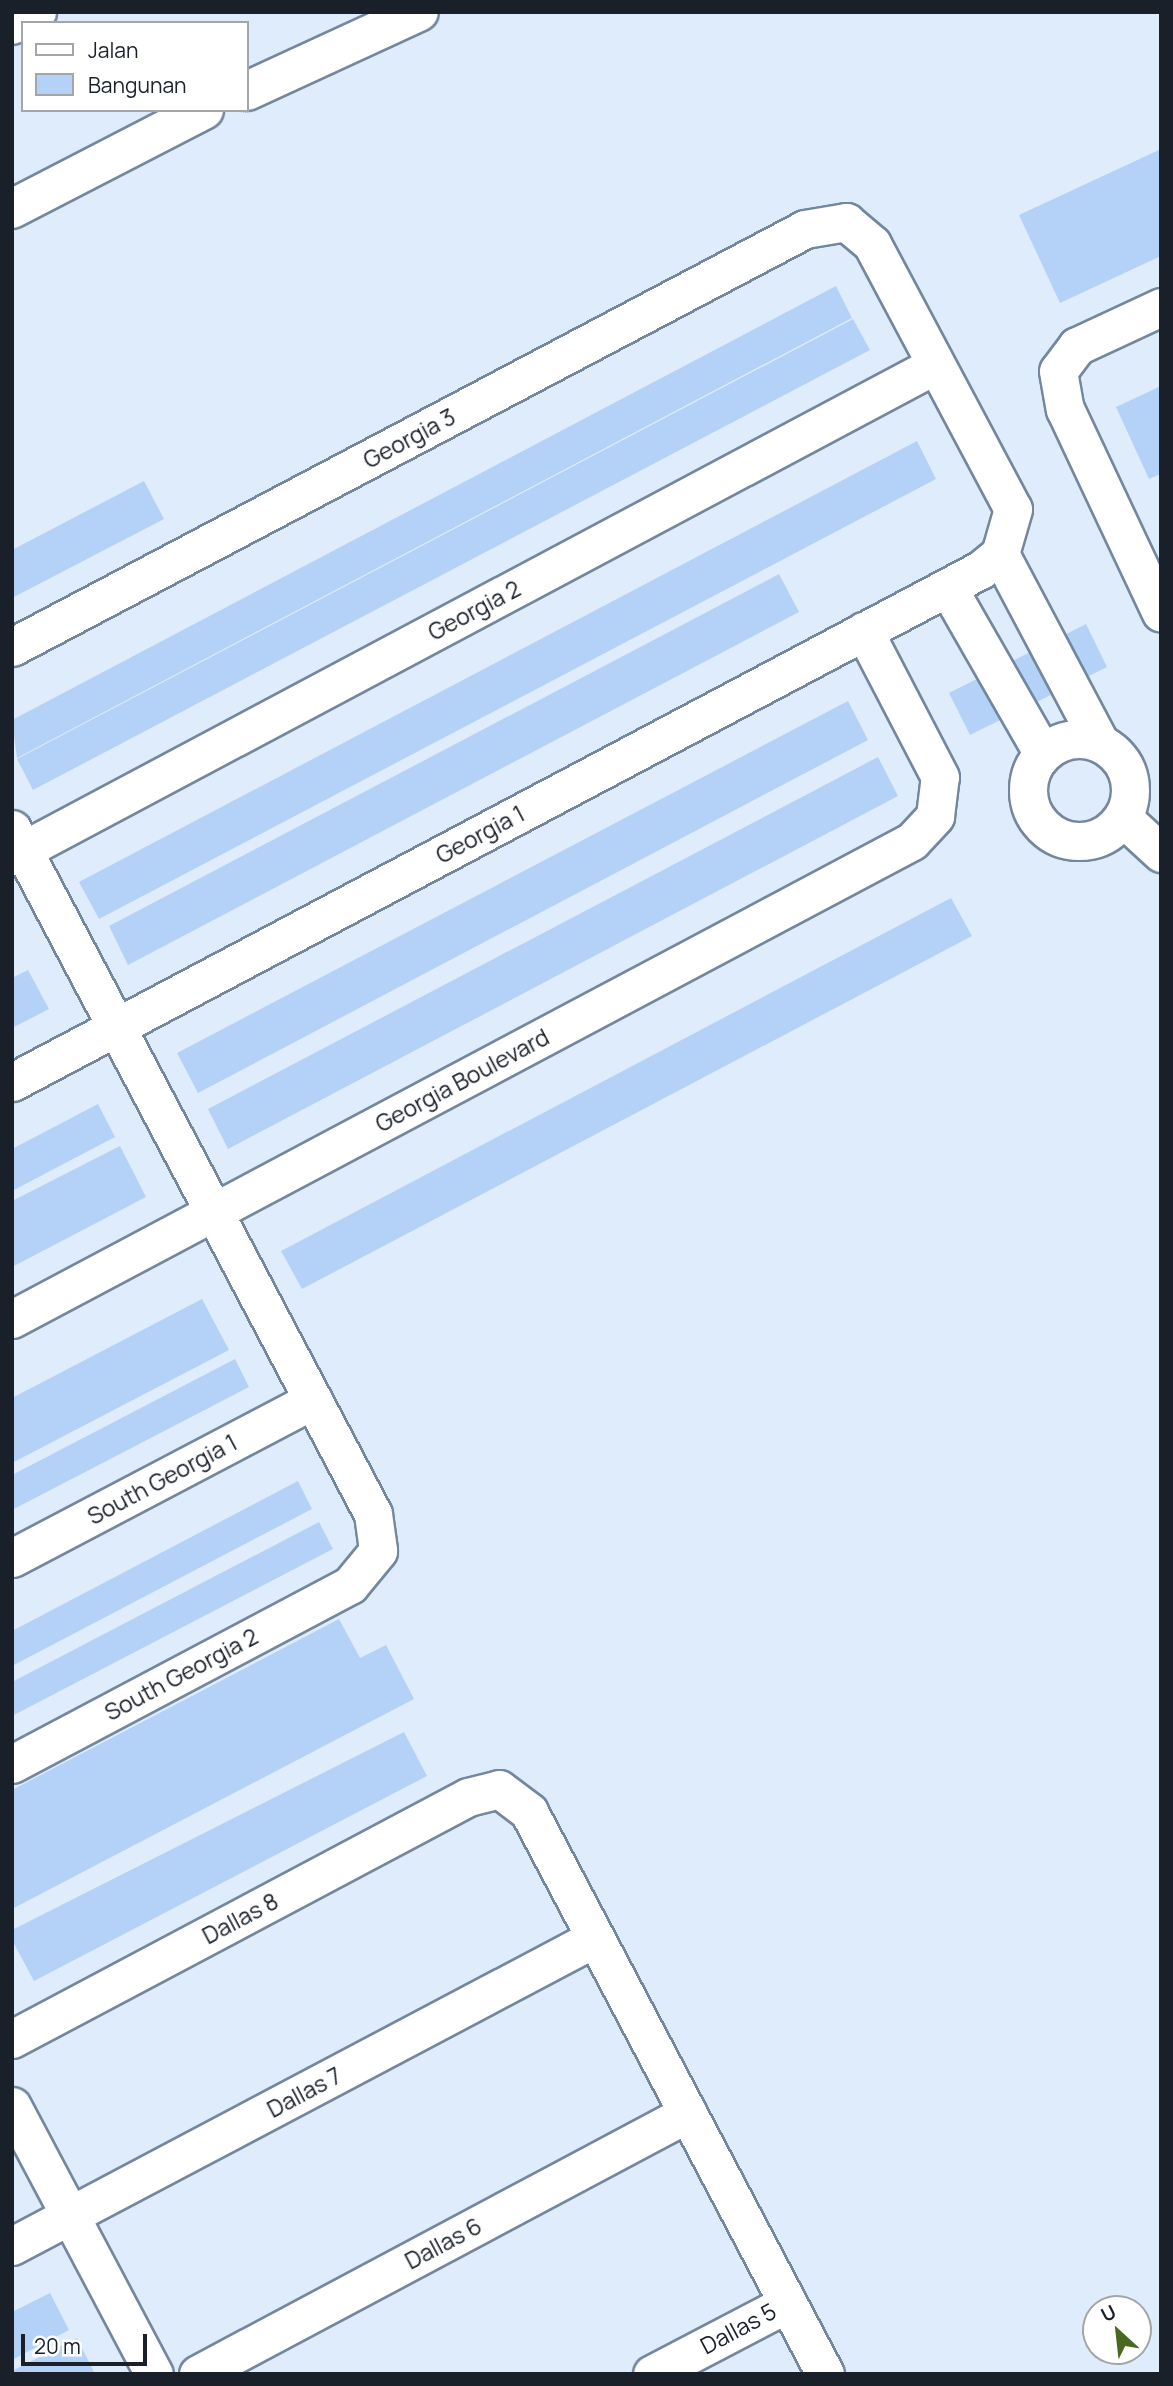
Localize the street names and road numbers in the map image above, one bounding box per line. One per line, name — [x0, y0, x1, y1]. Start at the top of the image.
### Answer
street label: Georgia 3 — [358, 402, 460, 474]
street label: Georgia 2 — [423, 574, 525, 646]
street label: Georgia 1 — [431, 799, 529, 869]
street label: Georgia Boulevard — [370, 1023, 554, 1137]
street label: South Georgia 1 — [83, 1428, 241, 1530]
street label: South Georgia 2 — [100, 1622, 262, 1726]
street label: Dallas 8 — [197, 1887, 283, 1949]
street label: Dallas 7 — [262, 2061, 346, 2123]
street label: Dallas 6 — [400, 2211, 486, 2275]
street label: Dallas 5 — [695, 2297, 781, 2359]

